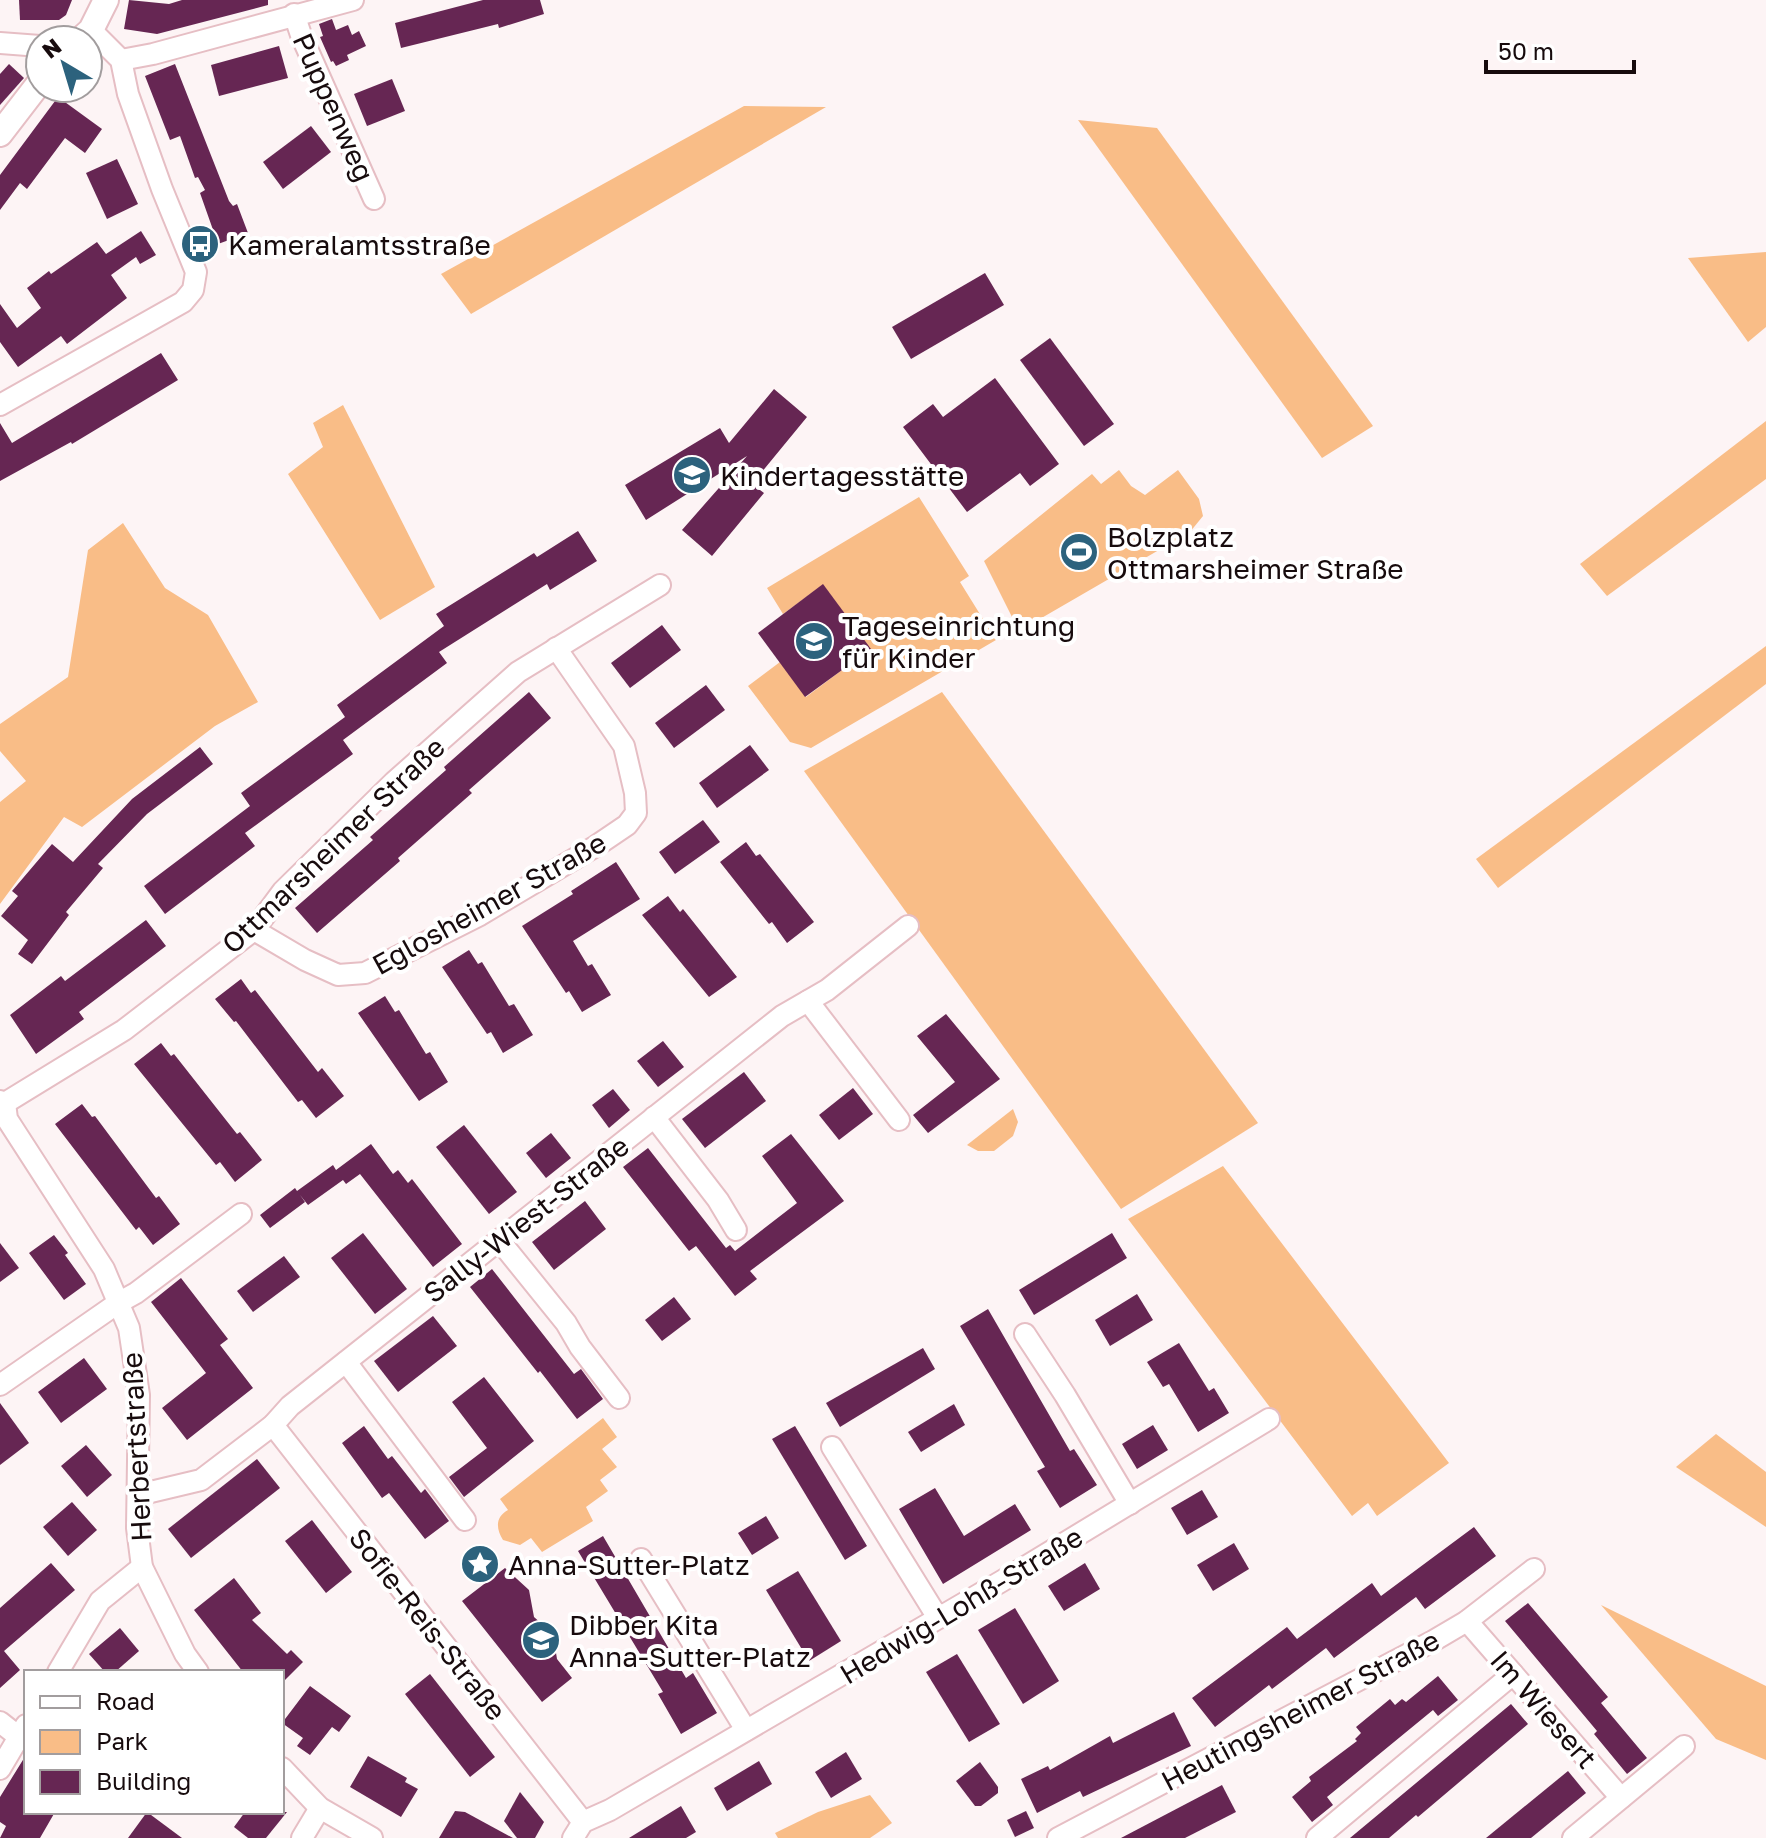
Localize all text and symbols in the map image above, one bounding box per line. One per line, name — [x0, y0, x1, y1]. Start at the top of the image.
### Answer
north arrow — [24, 24, 104, 104]
scale bar — [1486, 24, 1634, 74]
street label: Puppenweg — [287, 28, 381, 186]
text: N — [36, 32, 66, 64]
text: 50 m — [1498, 36, 1554, 65]
bus stop icon: Kameralamtsstraße — [179, 223, 221, 265]
place label: Kameralamtsstraße — [228, 228, 491, 261]
school or university icon: Kindertagesstätte — [671, 454, 713, 496]
place label: Kindertagesstätte — [720, 459, 964, 492]
place label: Bolzplatz Ottmarsheimer Straße — [1107, 520, 1404, 585]
sports icon: Bolzplatz Ottmarsheimer Straße — [1058, 531, 1100, 573]
place label: Tageseinrichtung für Kinder — [842, 609, 1075, 674]
school or university icon: Tageseinrichtung für Kinder — [793, 620, 835, 662]
street label: Ottmarsheimer Straße — [215, 730, 451, 960]
street label: Eglosheimer Straße — [367, 825, 611, 981]
street label: Sally-Wiest-Straße — [417, 1129, 635, 1309]
street label: Herbertstraße — [115, 1351, 157, 1543]
street label: Hedwig-Lohß-Straße — [834, 1520, 1088, 1690]
street label: Sofie-Reis-Straße — [343, 1521, 513, 1727]
place icon: Anna-Sutter-Platz — [459, 1543, 501, 1585]
place label: Anna-Sutter-Platz — [508, 1548, 750, 1581]
place label: Dibber Kita Anna-Sutter-Platz — [569, 1608, 811, 1673]
school or university icon: Dibber Kita Anna-Sutter-Platz — [520, 1619, 562, 1661]
street label: Heutingsheimer Straße — [1155, 1623, 1445, 1797]
street label: Im Wiesert — [1484, 1643, 1604, 1775]
legend — [24, 1670, 284, 1814]
text: Road — [96, 1686, 155, 1715]
text: Park — [96, 1726, 148, 1755]
text: Building — [96, 1766, 191, 1795]

